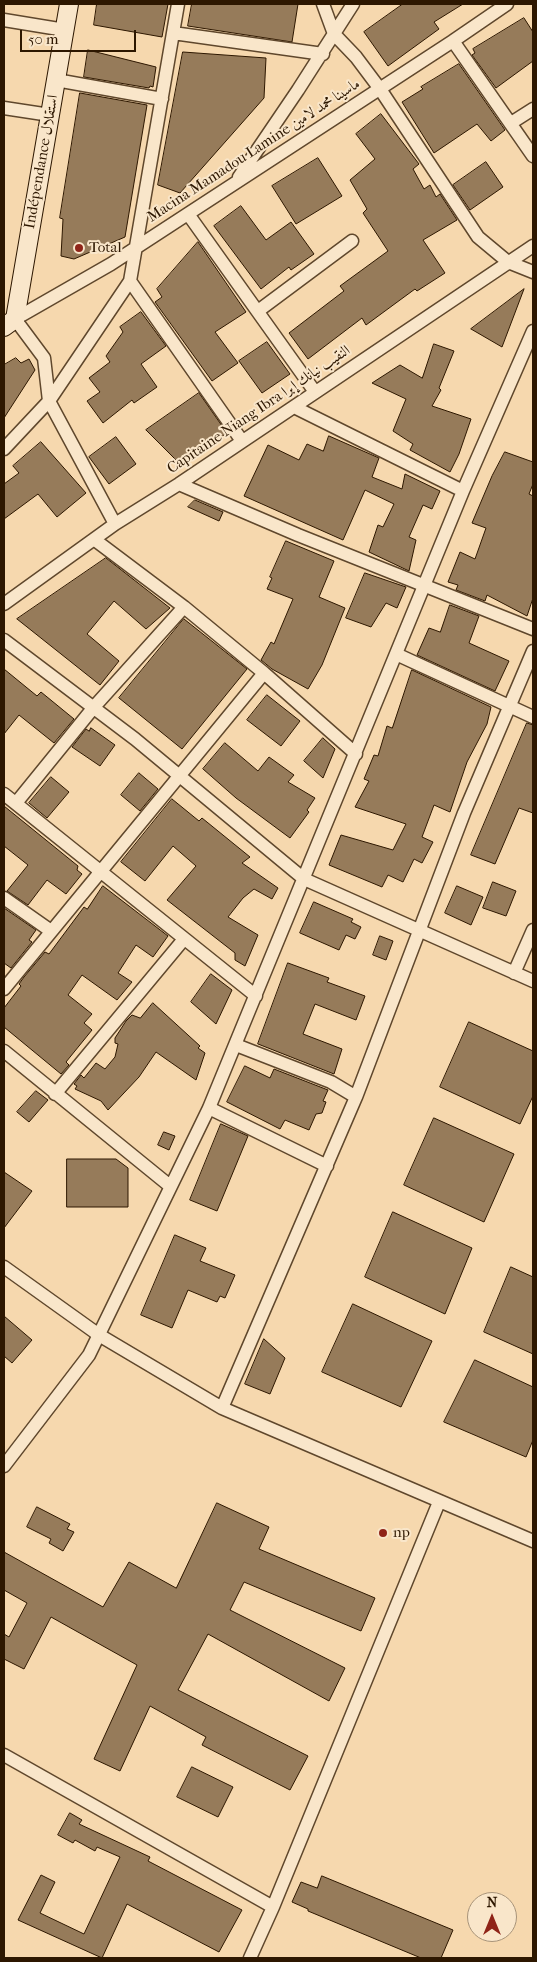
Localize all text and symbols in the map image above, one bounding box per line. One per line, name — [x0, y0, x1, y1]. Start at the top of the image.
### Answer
scale bar — [22, 20, 139, 52]
text: 50 m — [28, 30, 58, 48]
street label: Macina Mamadou Lamine ماسينا محمد لامين — [144, 75, 364, 227]
street label: Indépendance استقلال — [21, 94, 63, 230]
place label: Total — [89, 239, 122, 257]
marker: Total — [73, 242, 85, 254]
street label: Capitaine Niang Ibra النقيب نيانك إبرا — [164, 342, 354, 478]
place label: np — [393, 1524, 410, 1542]
marker: np — [377, 1527, 389, 1539]
north arrow — [467, 1892, 517, 1942]
text: N — [487, 1894, 497, 1911]

